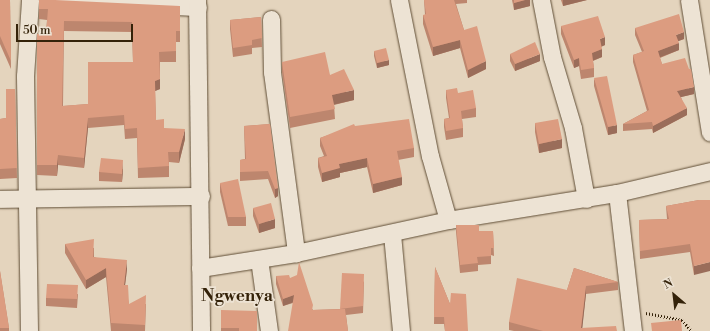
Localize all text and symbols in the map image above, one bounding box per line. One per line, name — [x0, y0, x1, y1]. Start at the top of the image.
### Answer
scale bar — [18, 16, 135, 42]
text: 50 m — [23, 23, 51, 38]
north arrow — [654, 275, 694, 315]
text: N — [661, 276, 675, 293]
district label: Ngwenya — [201, 287, 273, 307]

